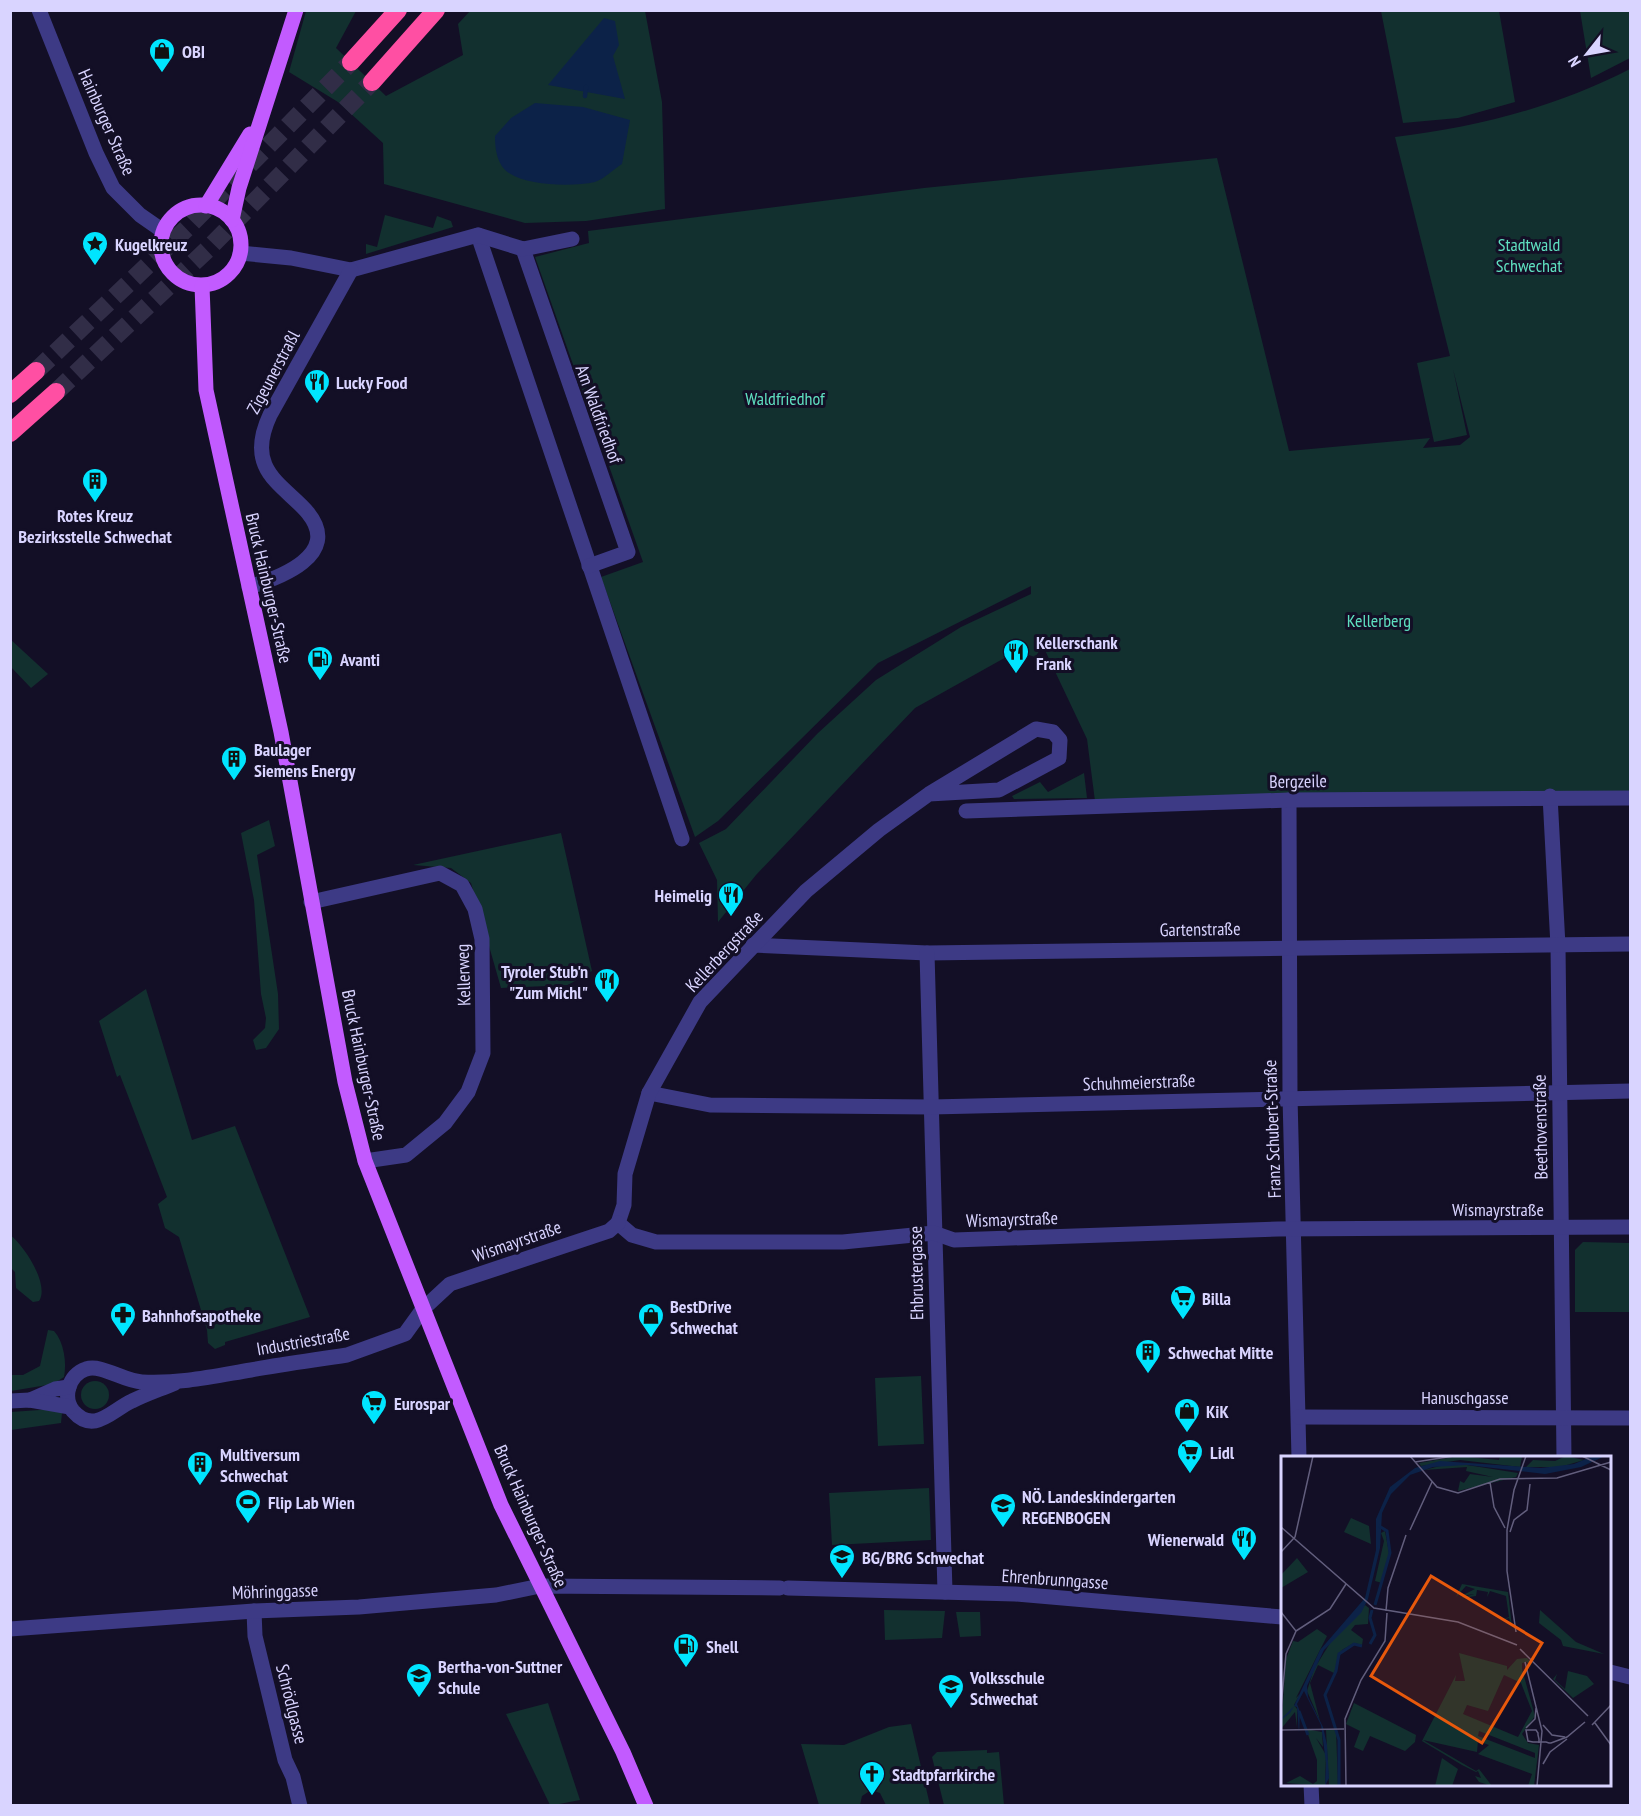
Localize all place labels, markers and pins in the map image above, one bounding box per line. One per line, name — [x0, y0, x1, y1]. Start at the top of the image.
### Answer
shop icon: OBI — [147, 36, 177, 74]
place label: OBI — [182, 40, 205, 63]
place icon: Kugelkreuz — [80, 229, 110, 267]
place label: Kugelkreuz — [115, 233, 188, 256]
restaurant icon: Lucky Food — [302, 367, 332, 405]
place label: Lucky Food — [336, 371, 408, 394]
building icon: Rotes Kreuz Bezirksstelle Schwechat — [80, 466, 110, 504]
place label: Rotes Kreuz Bezirksstelle Schwechat — [18, 504, 172, 548]
place label: Kellerschank Frank — [1036, 631, 1118, 675]
restaurant icon: Kellerschank Frank — [1001, 637, 1031, 675]
fuel station icon: Avanti — [305, 644, 335, 682]
place label: Avanti — [339, 648, 380, 671]
place label: Baulager Siemens Energy — [254, 738, 356, 782]
building icon: Baulager Siemens Energy — [219, 744, 249, 782]
restaurant icon: Heimelig — [716, 880, 746, 918]
place label: Heimelig — [655, 884, 712, 907]
place label: Tyroler Stub'n "Zum Michl" — [501, 960, 588, 1004]
restaurant icon: Tyroler Stub'n "Zum Michl" — [592, 966, 622, 1004]
supermarket icon: Billa — [1168, 1283, 1198, 1321]
place label: Billa — [1202, 1287, 1231, 1310]
place label: BestDrive Schwechat — [670, 1295, 738, 1339]
pharmacy icon: Bahnhofsapotheke — [108, 1300, 138, 1338]
shop icon: BestDrive Schwechat — [636, 1301, 666, 1339]
place label: Bahnhofsapotheke — [142, 1304, 261, 1327]
building icon: Schwechat Mitte — [1133, 1337, 1163, 1375]
place label: Schwechat Mitte — [1168, 1341, 1274, 1364]
supermarket icon: Eurospar — [359, 1388, 389, 1426]
place label: Eurospar — [394, 1392, 451, 1415]
shop icon: KiK — [1172, 1396, 1202, 1434]
place label: KiK — [1206, 1400, 1229, 1423]
supermarket icon: Lidl — [1175, 1437, 1205, 1475]
place label: Lidl — [1210, 1441, 1235, 1464]
place label: Multiversum Schwechat — [220, 1443, 300, 1487]
building icon: Multiversum Schwechat — [185, 1449, 215, 1487]
place label: NÖ. Landeskindergarten REGENBOGEN — [1022, 1485, 1176, 1529]
sports icon: Flip Lab Wien — [233, 1487, 263, 1525]
place label: Flip Lab Wien — [268, 1491, 355, 1514]
school or university icon: NÖ. Landeskindergarten REGENBOGEN — [988, 1491, 1018, 1529]
restaurant icon: Wienerwald — [1229, 1524, 1259, 1562]
place label: Wienerwald — [1147, 1528, 1224, 1551]
school or university icon: BG/BRG Schwechat — [827, 1542, 857, 1580]
place label: BG/BRG Schwechat — [862, 1546, 985, 1569]
fuel station icon: Shell — [671, 1631, 701, 1669]
place label: Shell — [706, 1635, 739, 1658]
place label: Bertha-von-Suttner Schule — [438, 1655, 563, 1699]
school or university icon: Bertha-von-Suttner Schule — [404, 1661, 434, 1699]
place label: Volksschule Schwechat — [969, 1666, 1045, 1710]
school or university icon: Volksschule Schwechat — [936, 1672, 966, 1710]
church icon: Stadtpfarrkirche — [857, 1759, 887, 1797]
place label: Stadtpfarrkirche — [892, 1763, 996, 1786]

